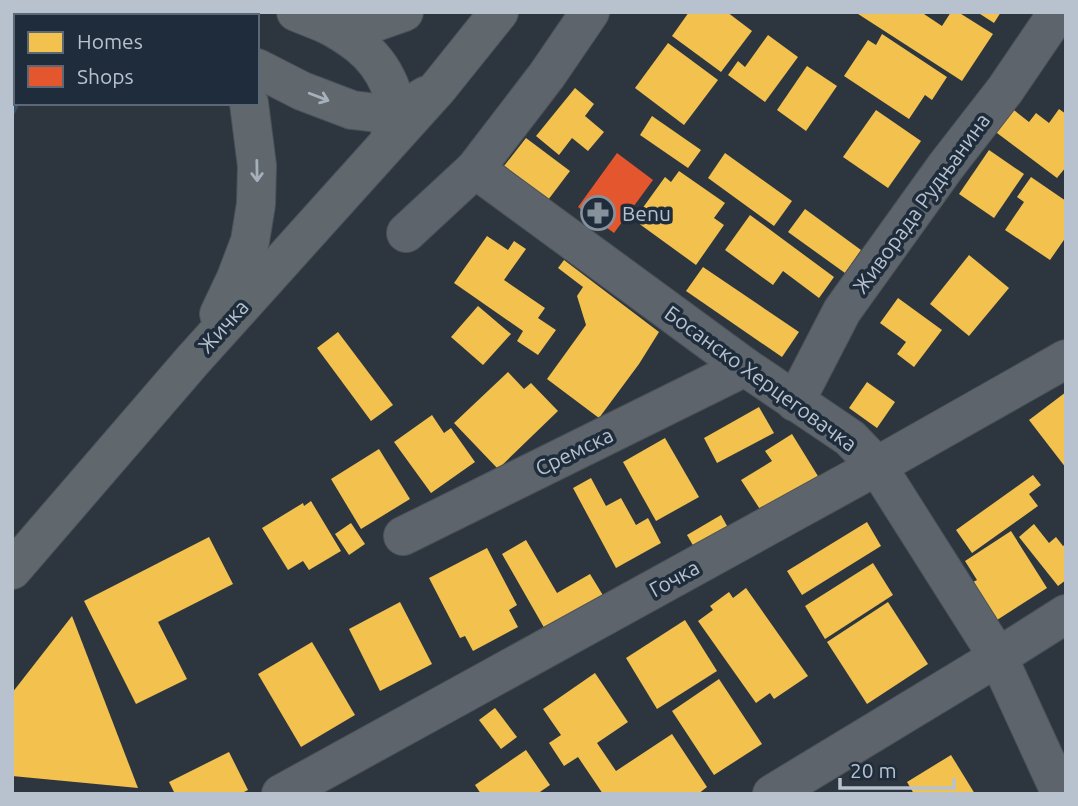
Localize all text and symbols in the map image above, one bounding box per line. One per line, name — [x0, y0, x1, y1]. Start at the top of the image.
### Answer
legend — [14, 14, 259, 105]
text: Homes — [77, 29, 143, 53]
text: Shops — [77, 64, 134, 88]
one-way arrow — [308, 92, 329, 105]
street label: Живорада Рудњанина — [848, 108, 994, 298]
one-way arrow — [250, 159, 263, 182]
pharmacy icon: Benu — [579, 194, 617, 232]
place label: Benu — [622, 201, 671, 225]
street label: Жичка — [193, 295, 253, 357]
street label: Босанско Херцеговачка — [660, 300, 862, 456]
street label: Сремска — [531, 422, 617, 480]
street label: Гочка — [645, 555, 703, 601]
scale bar — [840, 746, 954, 790]
text: 20 m — [850, 758, 897, 782]

